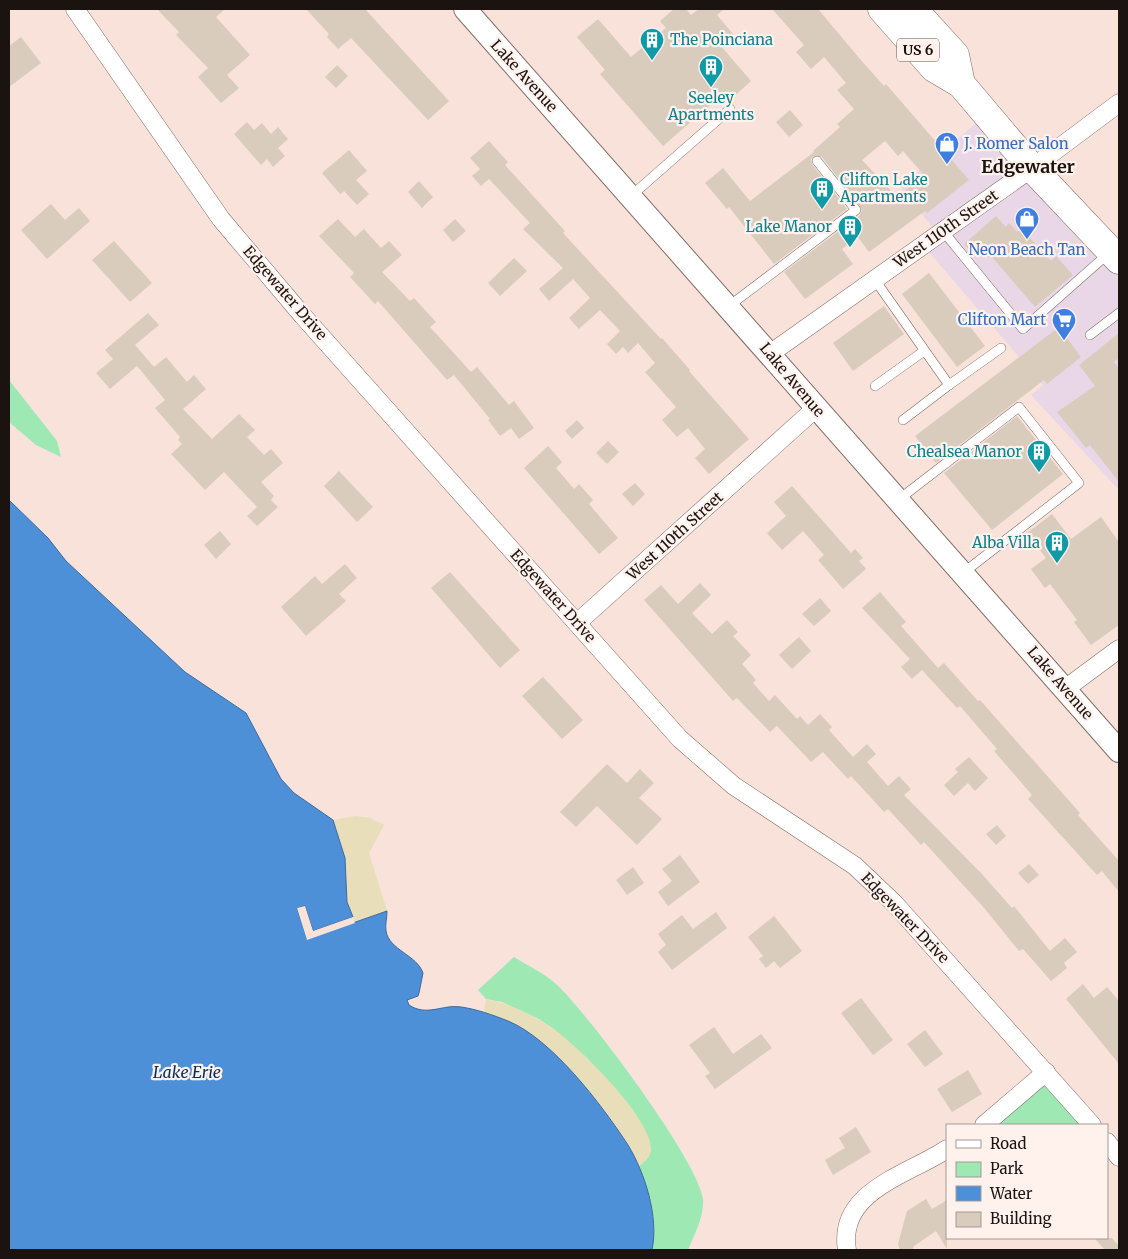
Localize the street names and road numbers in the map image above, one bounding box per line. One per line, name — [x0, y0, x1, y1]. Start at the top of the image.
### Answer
street label: Lake Avenue — [487, 36, 562, 116]
road number: US 6 — [897, 38, 939, 62]
street label: West 110th Street — [889, 185, 1002, 272]
street label: Edgewater Drive — [239, 242, 332, 344]
street label: Lake Avenue — [756, 339, 829, 421]
street label: West 110th Street — [622, 487, 727, 585]
street label: Edgewater Drive — [507, 545, 600, 646]
street label: Lake Avenue — [1023, 642, 1098, 723]
street label: Edgewater Drive — [857, 868, 954, 967]

